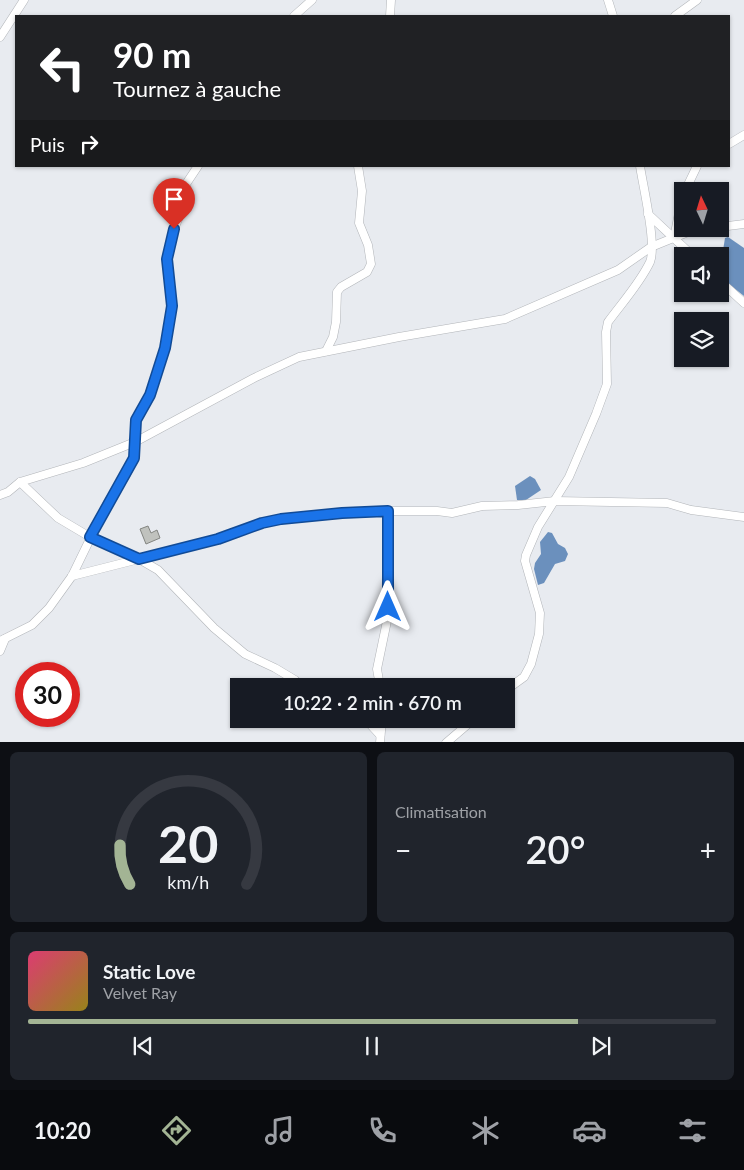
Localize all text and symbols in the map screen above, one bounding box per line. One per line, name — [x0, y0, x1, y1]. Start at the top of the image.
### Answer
text: 90 m — [113, 33, 191, 75]
icon: left — [30, 35, 95, 100]
text: Tournez à gauche — [113, 75, 281, 102]
icon: right — [75, 130, 103, 158]
text: Puis — [30, 133, 65, 156]
pin — [153, 178, 195, 229]
north arrow — [674, 182, 729, 238]
map controls — [674, 182, 729, 367]
icon: arrive — [160, 185, 188, 213]
button: sound — [674, 247, 729, 302]
button: layers — [674, 312, 729, 367]
position arrow — [361, 580, 413, 632]
speed limit sign: 30 — [15, 662, 80, 727]
text: 10:22 · 2 min · 670 m — [283, 691, 462, 714]
text: Climatisation — [395, 802, 487, 821]
text: 20 — [158, 812, 219, 874]
text: 20° — [526, 826, 585, 872]
text: − — [395, 833, 411, 867]
text: + — [700, 833, 716, 867]
text: km/h — [168, 871, 209, 893]
text: Static Love — [103, 960, 195, 983]
text: Velvet Ray — [103, 983, 177, 1002]
icon: previous — [129, 1032, 157, 1060]
icon: pause — [358, 1032, 386, 1060]
icon: next — [587, 1032, 615, 1060]
icon: directions — [159, 1113, 194, 1148]
icon: music — [262, 1113, 297, 1148]
icon: phone — [365, 1113, 400, 1148]
icon: climate — [468, 1113, 503, 1148]
icon: car — [572, 1113, 607, 1148]
icon: filters — [675, 1113, 710, 1148]
text: 10:20 — [34, 1117, 91, 1144]

